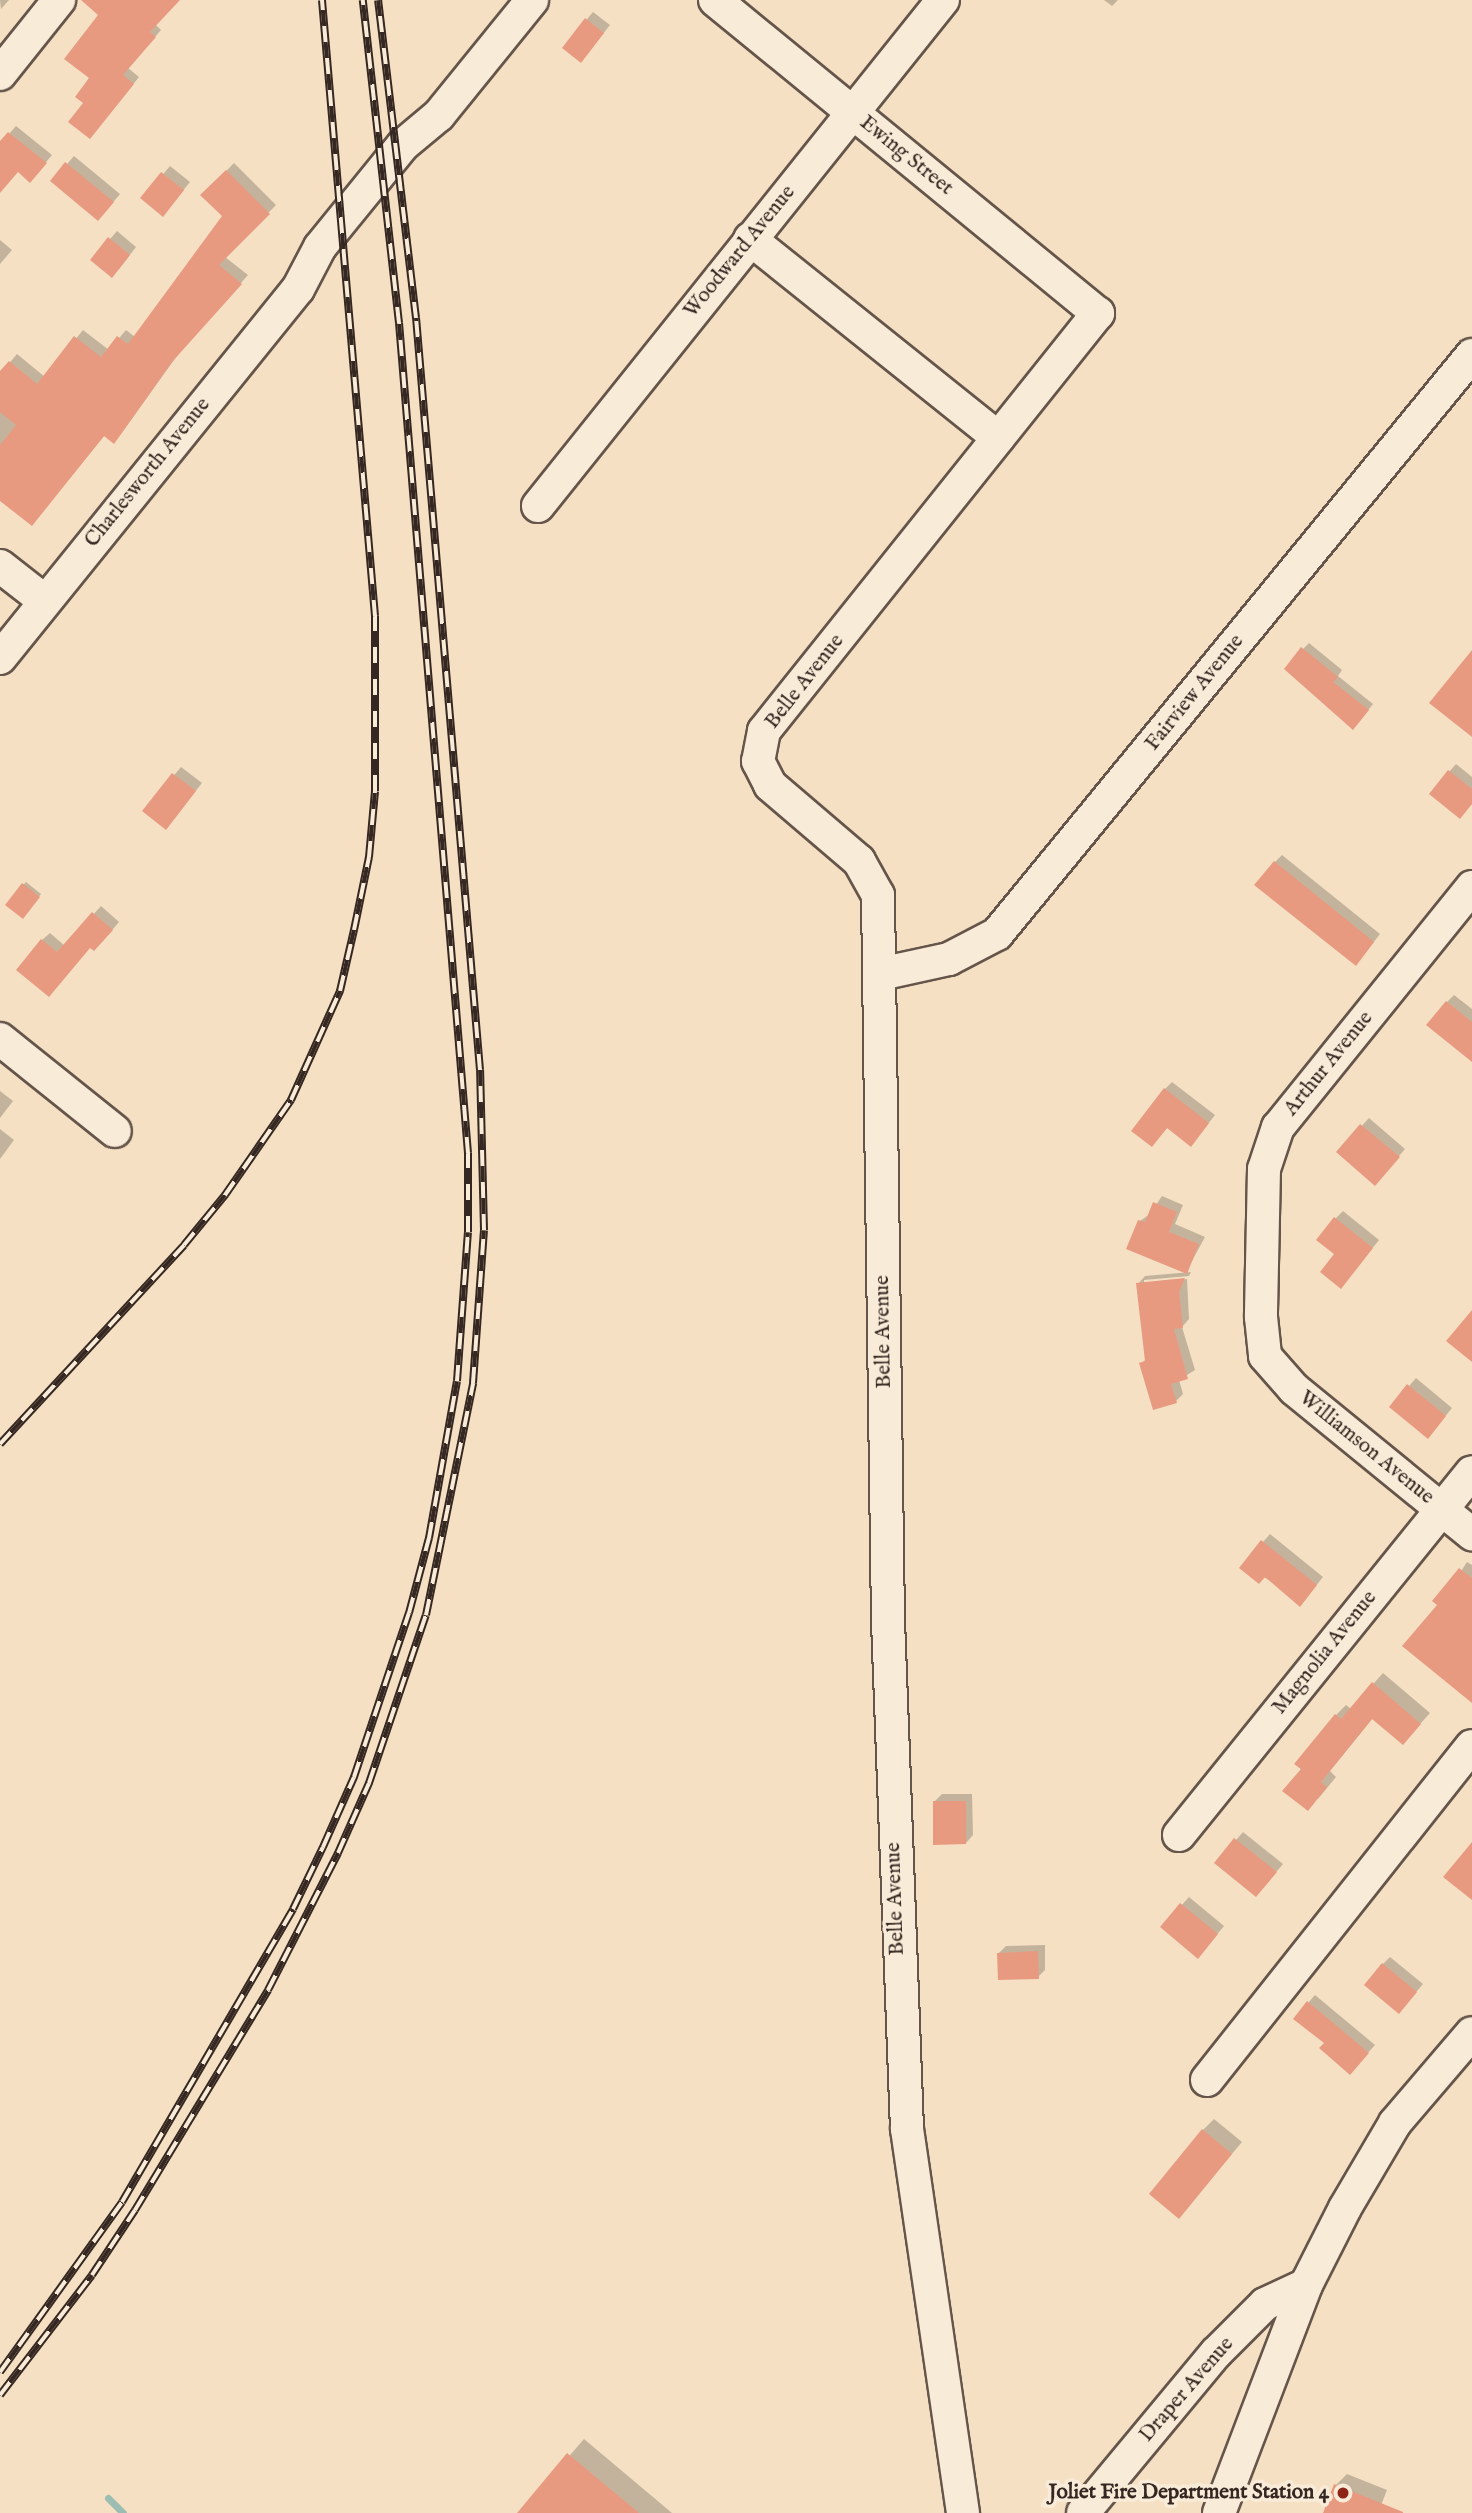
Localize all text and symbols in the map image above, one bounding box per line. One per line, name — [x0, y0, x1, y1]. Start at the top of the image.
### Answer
street label: Ewing Street — [854, 111, 958, 201]
street label: Woodward Avenue — [679, 181, 801, 323]
street label: Charlesworth Avenue — [80, 393, 216, 553]
street label: Belle Avenue — [760, 630, 850, 734]
street label: Fairview Avenue — [1140, 630, 1250, 756]
street label: Arthur Avenue — [1279, 1007, 1379, 1121]
street label: Belle Avenue — [870, 1275, 898, 1389]
street label: Williamson Avenue — [1293, 1386, 1439, 1510]
street label: Magnolia Avenue — [1267, 1586, 1383, 1720]
street label: Belle Avenue — [881, 1842, 911, 1956]
street label: Draper Avenue — [1134, 2332, 1240, 2448]
place label: Joliet Fire Department Station 4 — [1049, 2480, 1329, 2506]
marker: Joliet Fire Department Station 4 — [1335, 2485, 1351, 2501]

